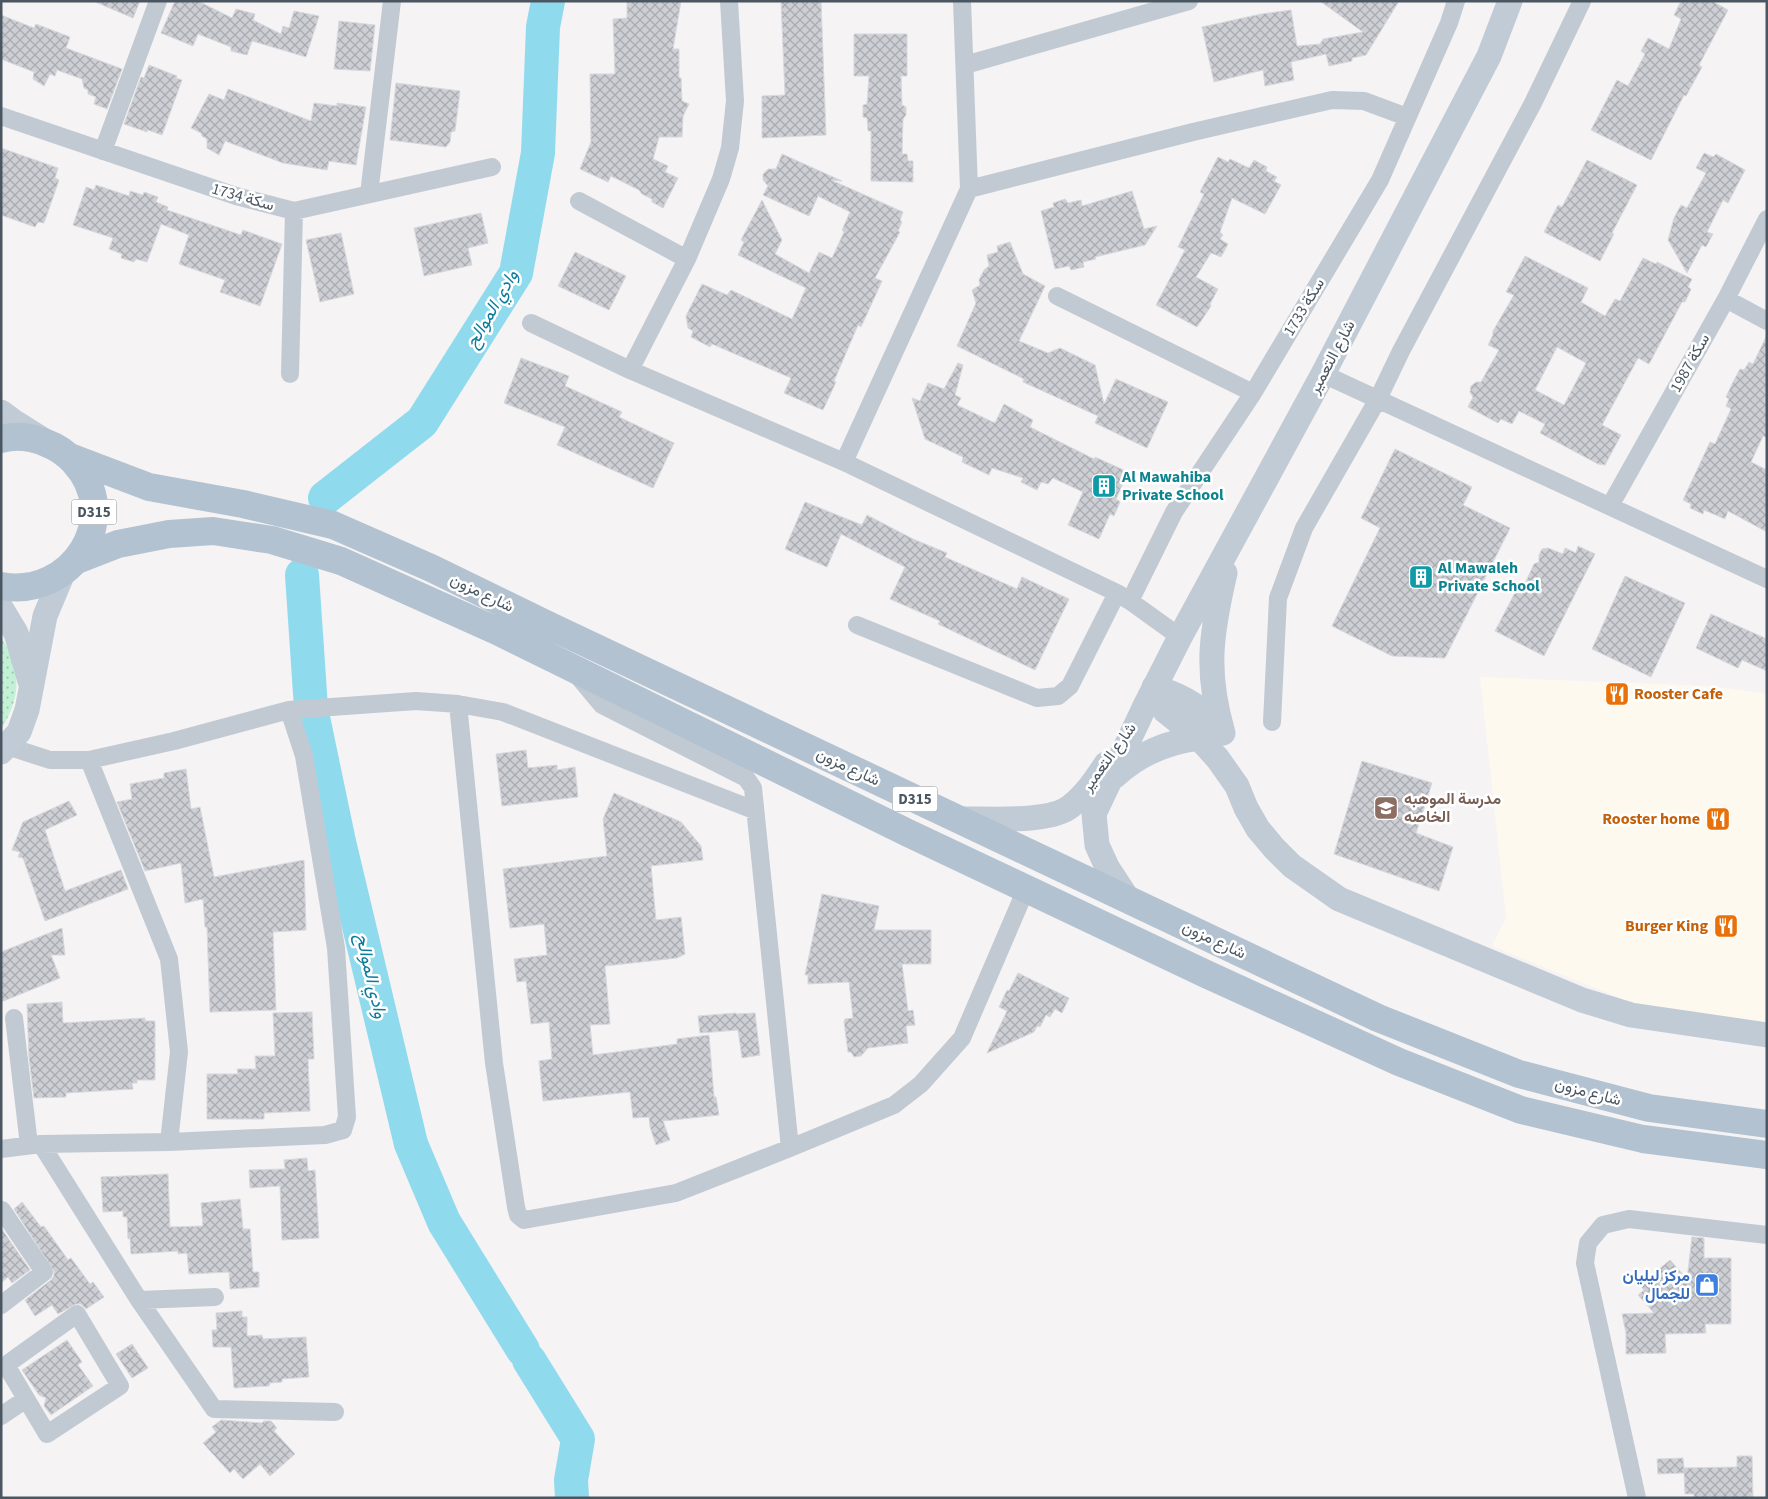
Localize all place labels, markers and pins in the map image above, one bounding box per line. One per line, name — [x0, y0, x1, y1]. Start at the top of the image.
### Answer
place label: Al Mawahiba Private School — [1121, 466, 1224, 506]
building icon: Al Mawahiba Private School — [1091, 473, 1117, 499]
place label: Al Mawaleh Private School — [1437, 557, 1540, 597]
building icon: Al Mawaleh Private School — [1408, 564, 1434, 590]
restaurant icon: Rooster Cafe — [1604, 681, 1630, 707]
place label: Rooster Cafe — [1634, 683, 1723, 705]
place label: مدرسة الموهبه الخاصه — [1404, 788, 1501, 828]
school or university icon: مدرسة الموهبه الخاصه — [1373, 795, 1399, 821]
restaurant icon: Rooster home — [1705, 806, 1731, 832]
place label: Rooster home — [1602, 808, 1700, 830]
restaurant icon: Burger King — [1713, 913, 1739, 939]
place label: Burger King — [1625, 915, 1708, 937]
place label: مركز ليليان للجمال — [1623, 1265, 1690, 1305]
shop icon: مركز ليليان للجمال — [1694, 1272, 1720, 1298]

